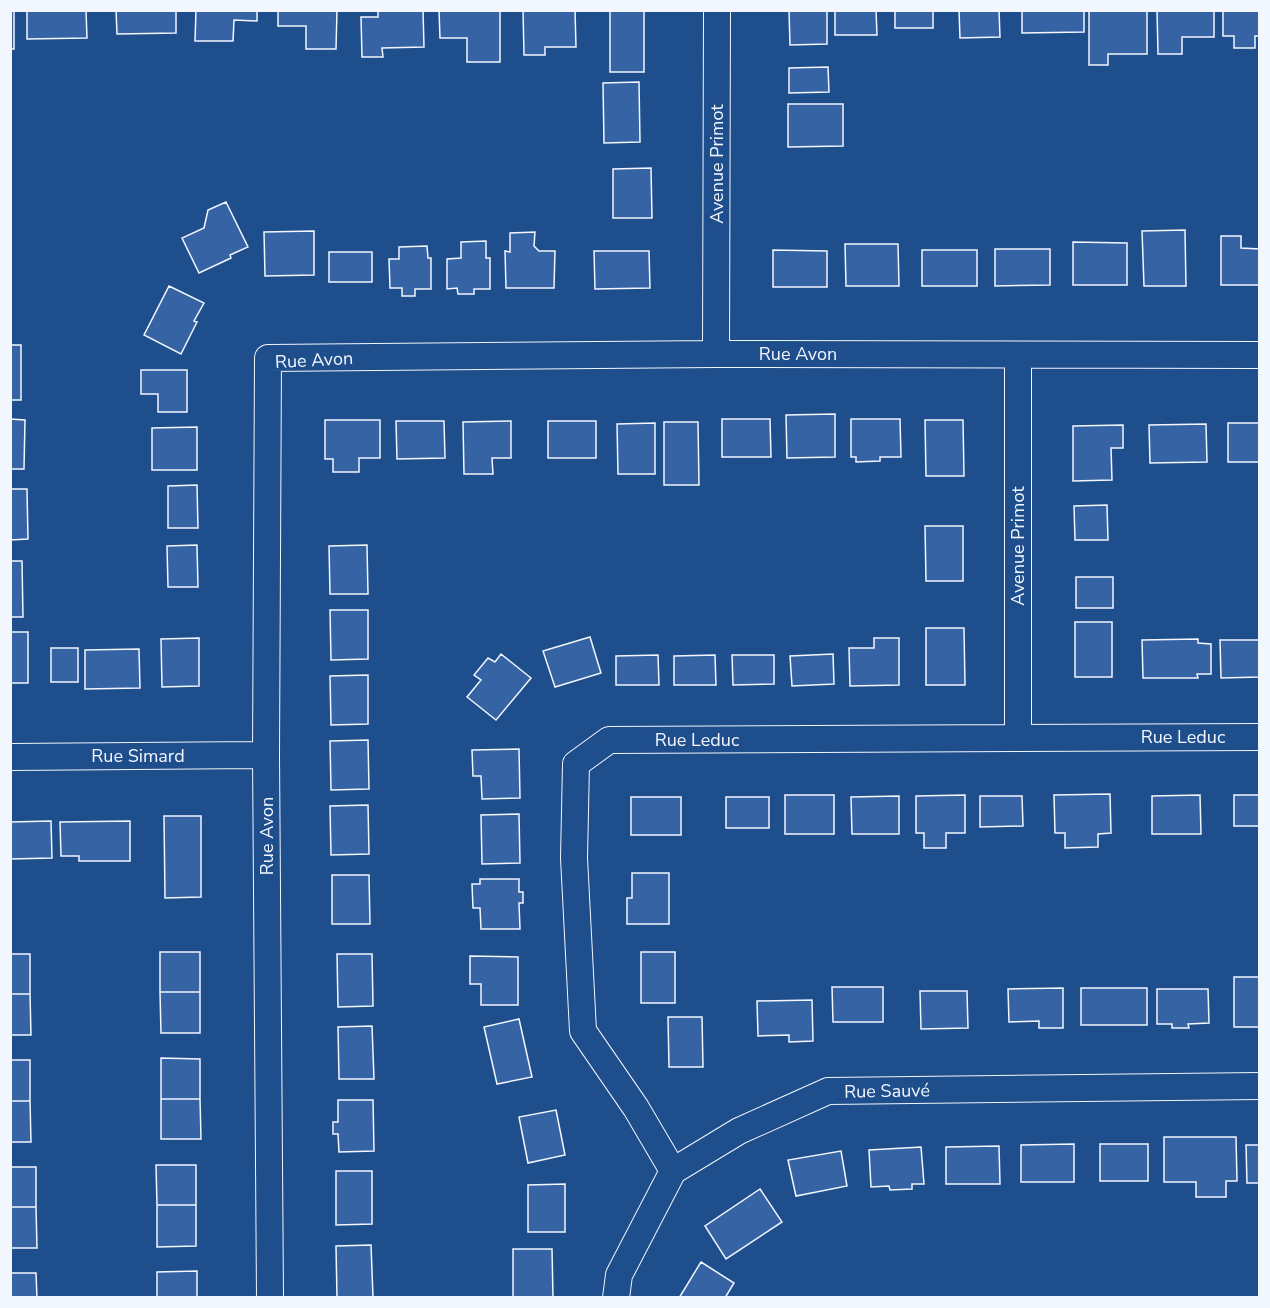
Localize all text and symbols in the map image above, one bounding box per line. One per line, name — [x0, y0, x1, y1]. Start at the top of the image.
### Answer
street label: Avenue Primot — [705, 104, 729, 224]
street label: Rue Avon — [759, 342, 837, 366]
street label: Rue Avon — [274, 346, 354, 374]
street label: Avenue Primot — [1006, 486, 1030, 606]
street label: Rue Leduc — [1141, 725, 1225, 749]
street label: Rue Leduc — [655, 728, 739, 752]
street label: Rue Simard — [91, 744, 185, 768]
street label: Rue Avon — [255, 797, 279, 875]
street label: Rue Sauvé — [844, 1078, 930, 1104]

